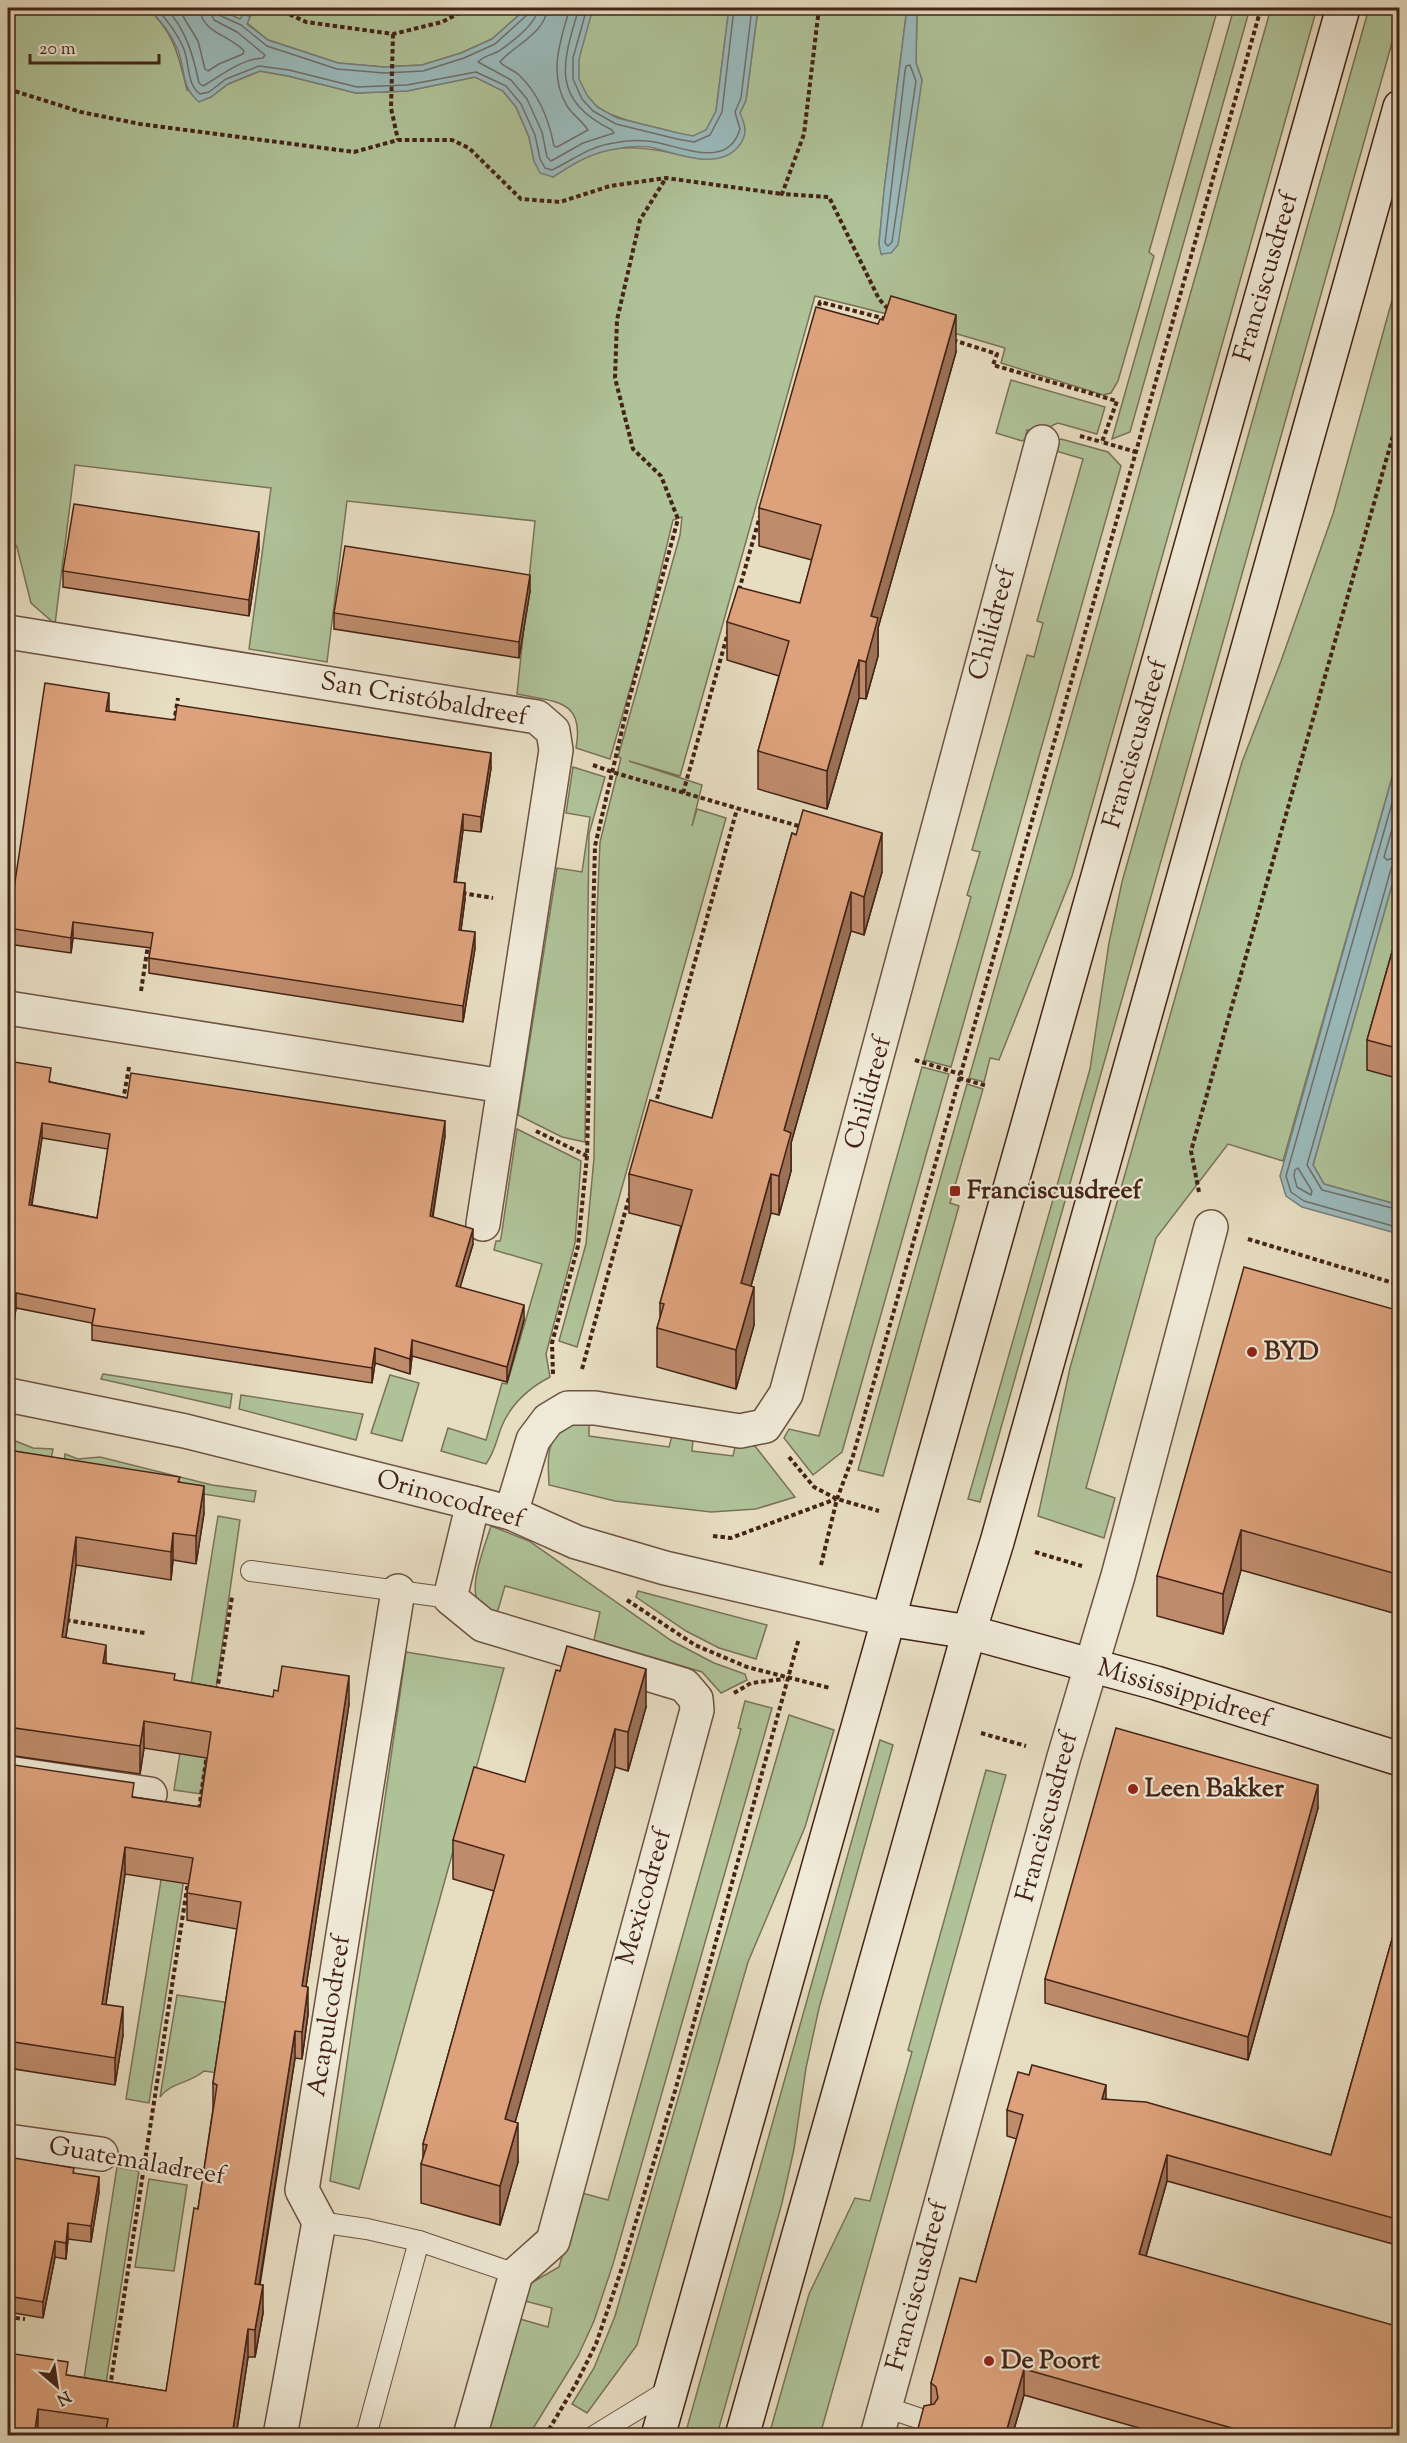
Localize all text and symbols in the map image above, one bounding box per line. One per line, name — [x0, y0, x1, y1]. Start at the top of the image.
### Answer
scale bar — [30, 27, 159, 65]
text: 20 m — [39, 37, 76, 63]
street label: Franciscusdreef — [1225, 187, 1309, 366]
street label: Chilidreef — [960, 562, 1026, 685]
street label: Franciscusdreef — [1094, 654, 1178, 833]
street label: San Cristóbaldreef — [317, 664, 532, 737]
street label: Chilidreef — [836, 1031, 902, 1154]
place label: Franciscusdreef — [967, 1173, 1144, 1210]
marker: Franciscusdreef — [948, 1184, 962, 1198]
place label: BYD — [1264, 1334, 1319, 1371]
marker: BYD — [1245, 1345, 1259, 1359]
street label: Orinocodreef — [372, 1461, 529, 1539]
street label: Mississippidreef — [1093, 1650, 1276, 1738]
street label: Franciscusdreef — [1008, 1727, 1089, 1906]
place label: Leen Bakker — [1145, 1771, 1284, 1808]
marker: Leen Bakker — [1126, 1782, 1140, 1796]
street label: Mexicodreef — [608, 1824, 682, 1969]
street label: Acapulcodreef — [299, 1932, 361, 2099]
street label: Guatemaladreef — [46, 2128, 229, 2196]
street label: Franciscusdreef — [878, 2196, 959, 2375]
place label: De Poort — [1001, 2343, 1100, 2380]
marker: De Poort — [982, 2354, 996, 2368]
north arrow — [27, 2356, 87, 2416]
text: N — [52, 2384, 74, 2410]

